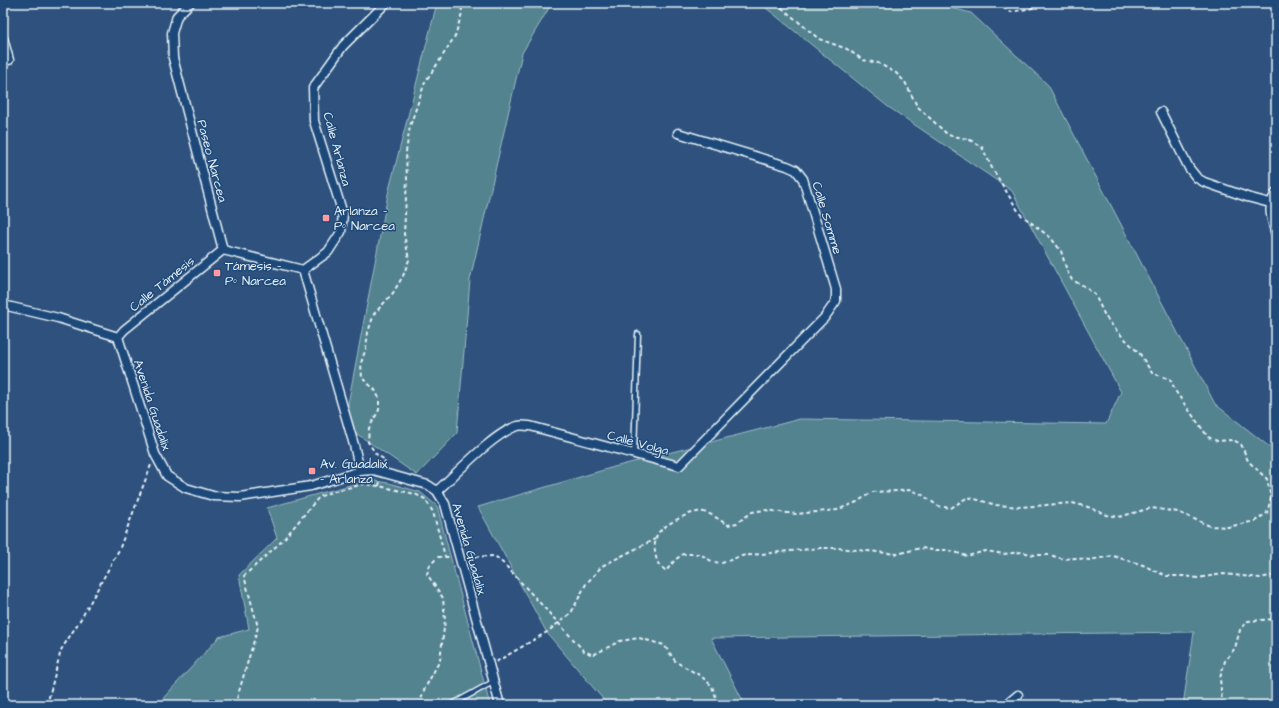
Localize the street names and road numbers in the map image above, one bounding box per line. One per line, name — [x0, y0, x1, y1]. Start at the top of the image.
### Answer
street label: Calle Arlanza — [318, 110, 356, 188]
street label: Paseo Narcea — [192, 118, 232, 205]
street label: Calle Somme — [807, 179, 847, 257]
street label: Calle Támesis — [126, 252, 199, 316]
street label: Avenida Guadalix — [129, 357, 175, 454]
street label: Calle Volga — [605, 426, 671, 461]
street label: Avenida Guadalix — [447, 501, 491, 598]

